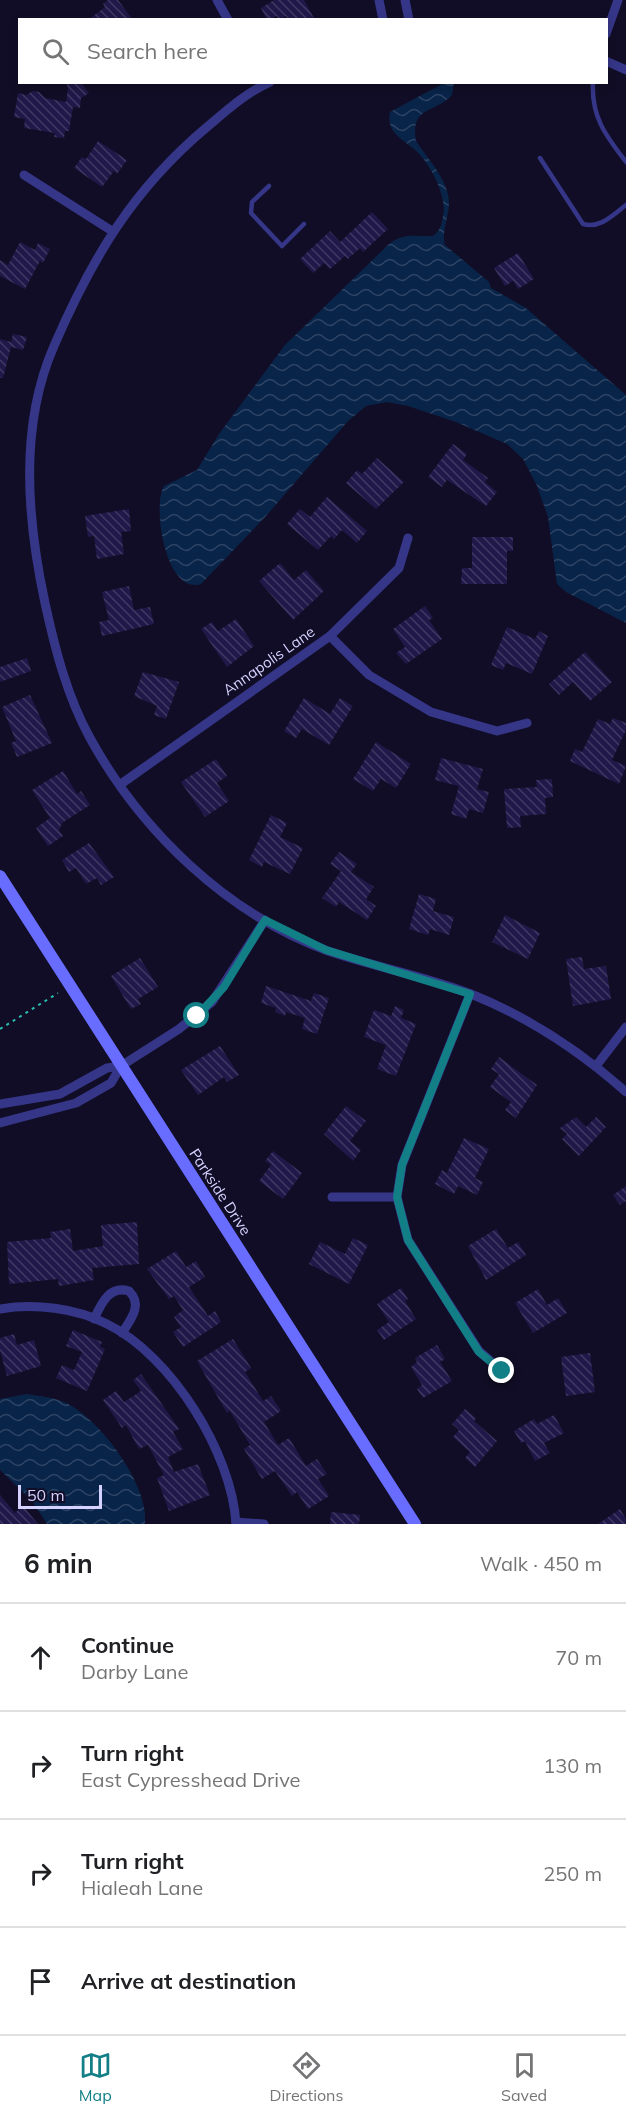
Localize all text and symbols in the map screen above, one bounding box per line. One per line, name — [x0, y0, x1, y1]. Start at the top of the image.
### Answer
search box — [18, 18, 608, 84]
icon: search — [39, 35, 72, 68]
text: Search here — [87, 37, 208, 65]
street label: Annapolis Lane — [219, 622, 318, 699]
route start — [183, 1002, 209, 1028]
street label: Parkside Drive — [185, 1145, 256, 1239]
route end — [488, 1357, 514, 1383]
scale bar — [18, 1482, 102, 1510]
text: 50 m — [27, 1485, 64, 1505]
text: 6 min — [24, 1547, 93, 1580]
text: Walk · 450 m — [480, 1551, 602, 1576]
text: Continue — [81, 1631, 174, 1659]
icon: ahead — [24, 1641, 57, 1674]
text: 70 m — [555, 1645, 602, 1670]
text: Darby Lane — [81, 1659, 188, 1684]
text: Turn right — [81, 1739, 184, 1767]
icon: right — [24, 1749, 57, 1782]
text: 130 m — [543, 1753, 602, 1778]
text: East Cypresshead Drive — [81, 1767, 301, 1792]
text: Turn right — [81, 1847, 184, 1875]
icon: right — [24, 1857, 57, 1890]
text: 250 m — [543, 1861, 602, 1886]
text: Hialeah Lane — [81, 1875, 203, 1900]
icon: arrive — [24, 1965, 57, 1998]
text: Arrive at destination — [81, 1967, 296, 1995]
tab: Map — [79, 2049, 112, 2105]
tab: Directions — [269, 2049, 343, 2105]
tab: Saved — [501, 2049, 547, 2105]

